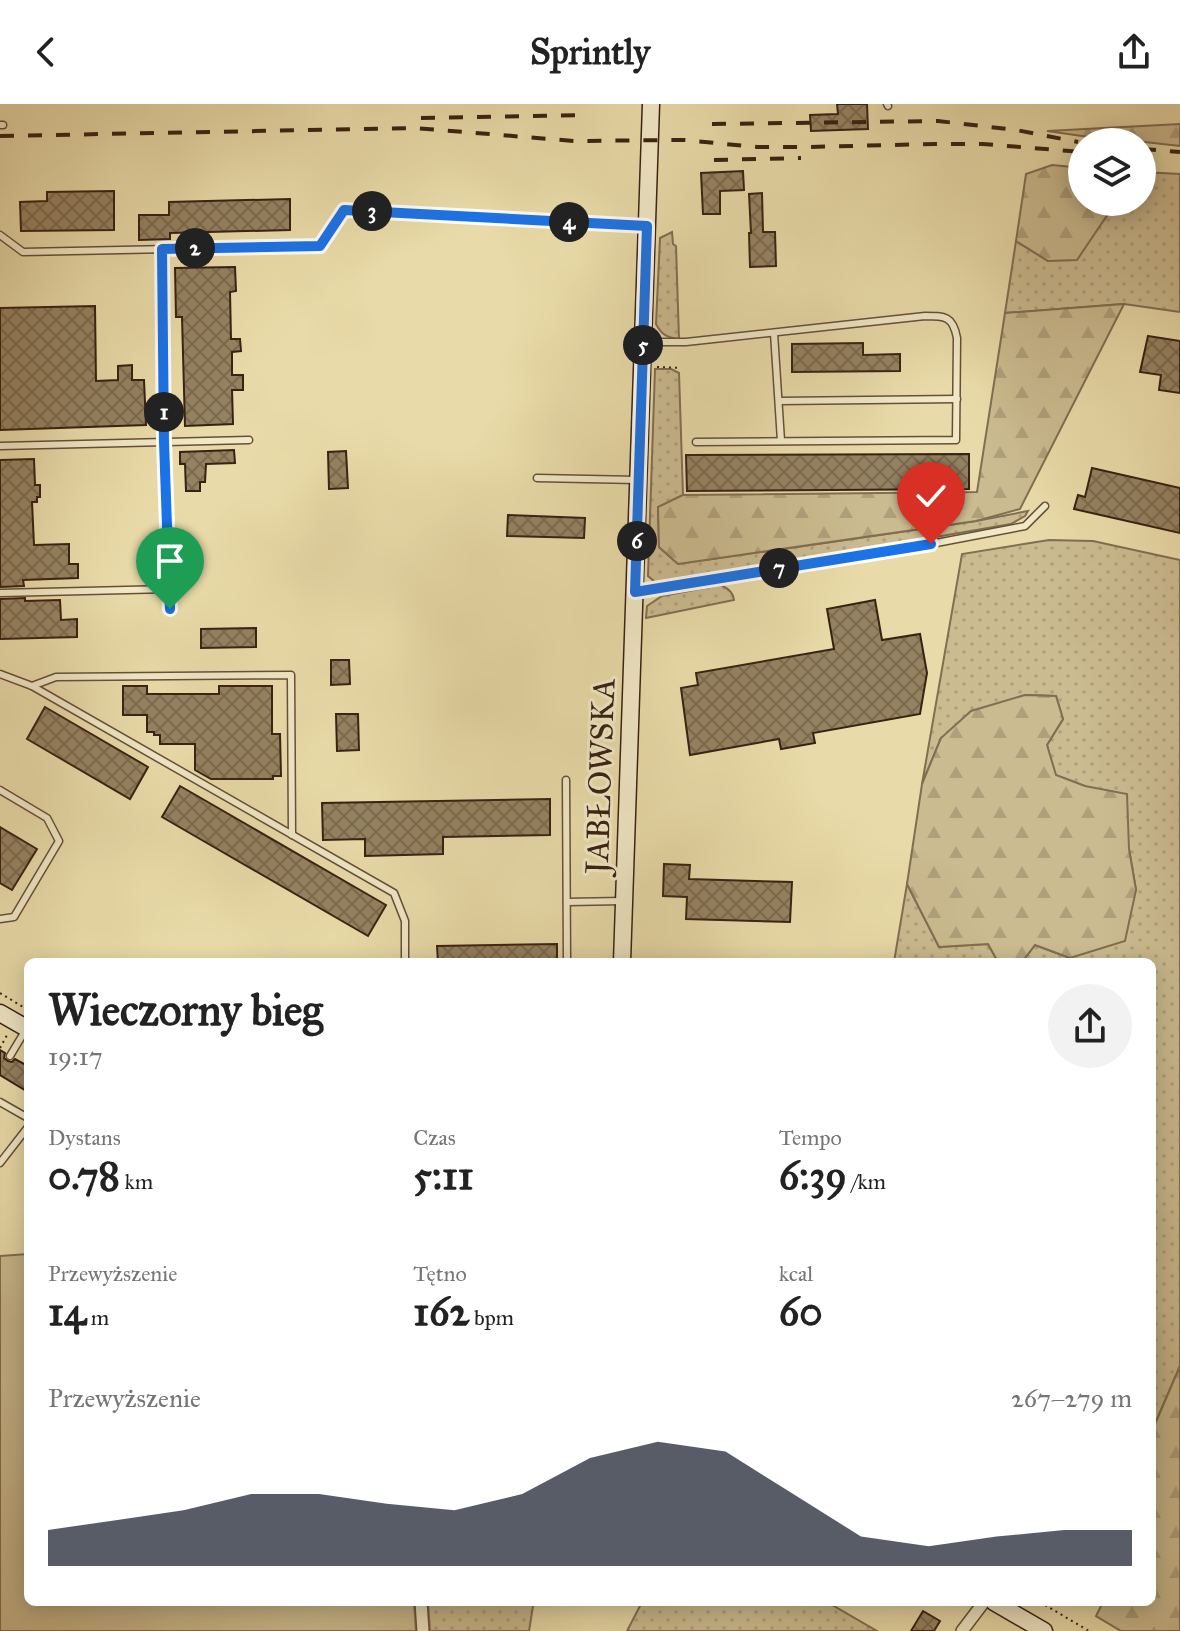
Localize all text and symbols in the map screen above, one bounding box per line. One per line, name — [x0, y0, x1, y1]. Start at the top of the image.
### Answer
icon: back — [24, 30, 68, 74]
text: Sprintly — [530, 30, 650, 74]
icon: share — [1112, 30, 1156, 74]
map controls — [1068, 128, 1156, 216]
button: layers — [1068, 128, 1156, 216]
pin: 3 — [352, 191, 392, 231]
text: 3 — [368, 197, 376, 224]
pin: 4 — [549, 202, 589, 242]
text: 4 — [563, 208, 575, 235]
pin: 2 — [175, 228, 215, 268]
text: 2 — [190, 234, 200, 261]
pin: 5 — [623, 325, 663, 365]
text: 5 — [638, 331, 648, 358]
pin: 1 — [144, 392, 184, 432]
text: 1 — [160, 398, 168, 425]
pin — [897, 462, 965, 544]
icon: check — [909, 474, 953, 518]
pin: 6 — [617, 521, 657, 561]
pin — [136, 527, 204, 609]
text: 6 — [631, 527, 643, 554]
icon: arrive — [148, 539, 192, 583]
pin: 7 — [759, 548, 799, 588]
text: 7 — [773, 554, 785, 581]
street label: JABŁOWSKA — [577, 677, 623, 878]
text: Wieczorny bieg — [48, 983, 323, 1037]
button: share — [1048, 984, 1132, 1068]
text: 19:17 — [48, 1040, 103, 1072]
text: Dystans — [48, 1124, 121, 1151]
text: Czas — [413, 1124, 456, 1151]
text: Tempo — [779, 1124, 842, 1151]
text: 0.78 — [48, 1151, 120, 1200]
text: 5:11 — [413, 1151, 474, 1200]
text: 6:39 — [779, 1151, 847, 1200]
text: km — [120, 1168, 153, 1195]
text: /km — [847, 1168, 886, 1195]
text: Przewyższenie — [48, 1260, 177, 1287]
text: Tętno — [413, 1260, 467, 1287]
text: kcal — [779, 1260, 813, 1287]
text: 14 — [48, 1287, 86, 1336]
text: 162 — [413, 1287, 469, 1336]
text: 60 — [779, 1287, 822, 1336]
text: m — [86, 1304, 109, 1331]
text: bpm — [469, 1304, 514, 1331]
text: Przewyższenie — [48, 1382, 201, 1414]
text: 267–279 m — [1011, 1382, 1132, 1414]

